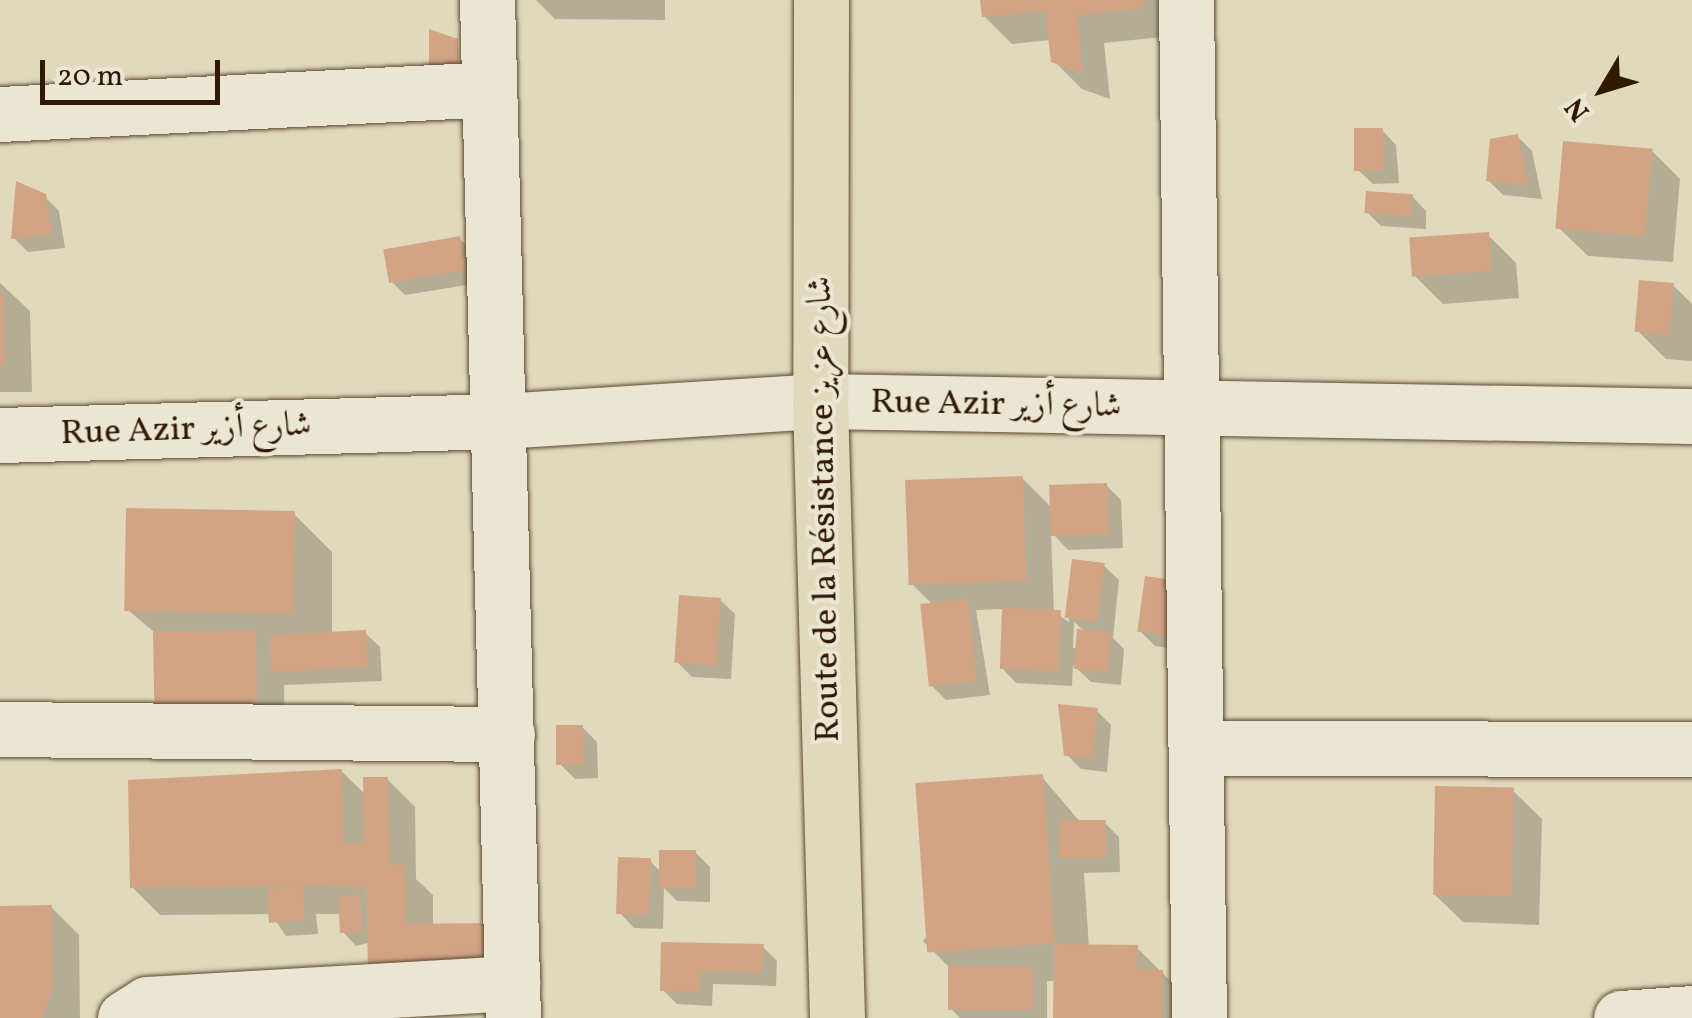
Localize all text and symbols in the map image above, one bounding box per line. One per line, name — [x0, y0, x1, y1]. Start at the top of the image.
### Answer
scale bar — [45, 40, 225, 102]
north arrow — [1552, 40, 1652, 140]
text: 20 m — [57, 56, 123, 98]
text: N — [1556, 89, 1600, 129]
street label: Route de la Résistance شارع عزيز — [800, 276, 850, 742]
street label: Rue Azir شارع أزير — [870, 382, 1122, 428]
street label: Rue Azir شارع أزير — [60, 405, 312, 455]

